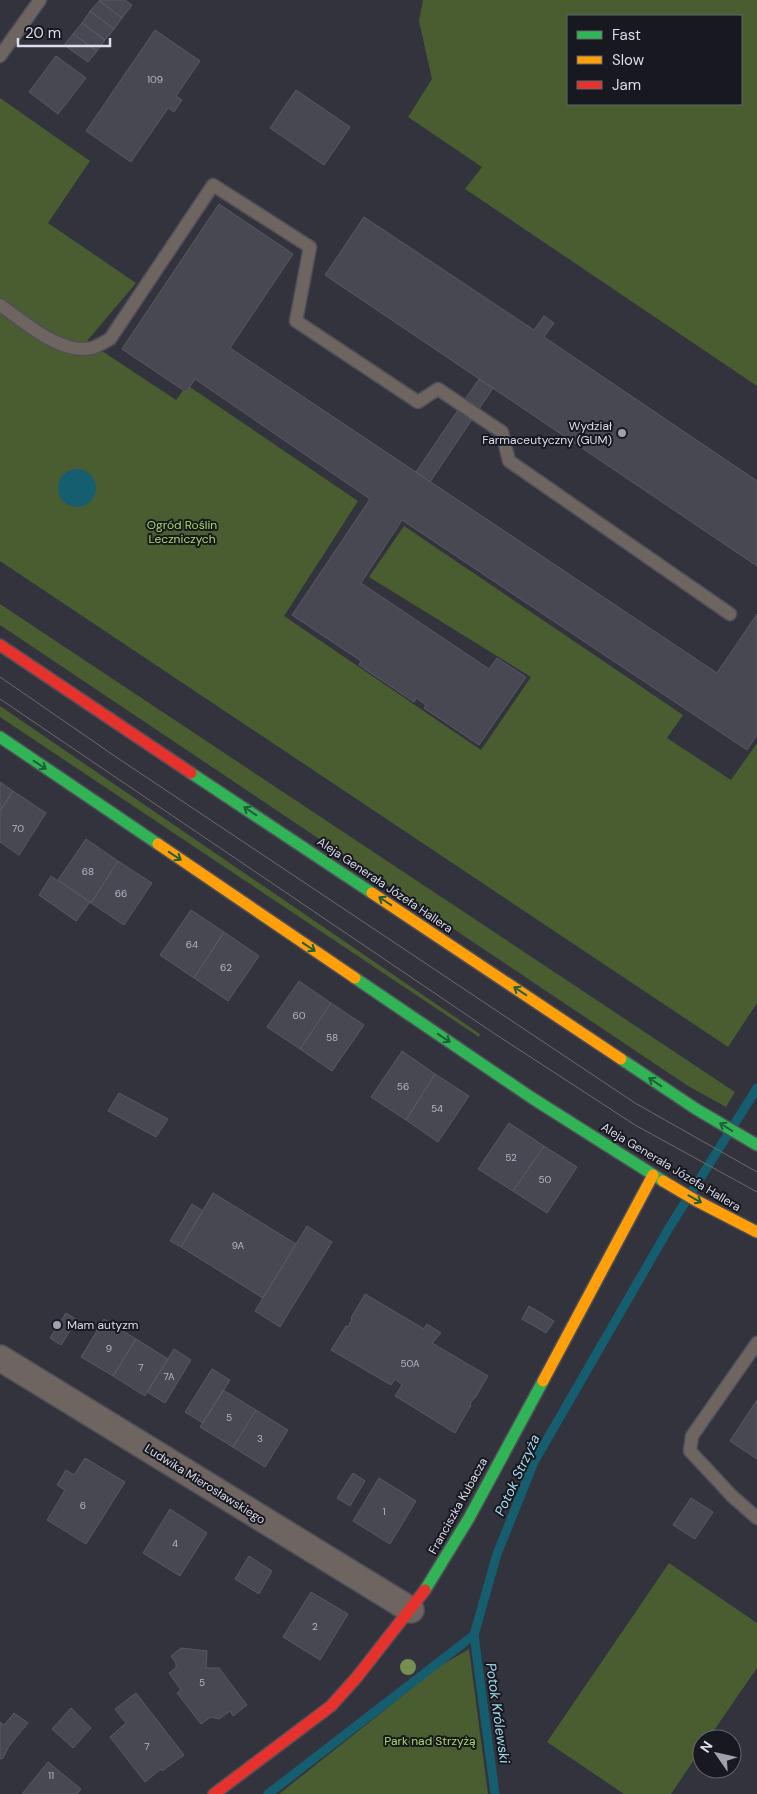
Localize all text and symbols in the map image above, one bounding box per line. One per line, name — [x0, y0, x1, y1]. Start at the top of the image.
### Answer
scale bar — [18, 15, 110, 47]
legend — [567, 15, 742, 105]
text: 20 m — [25, 23, 61, 43]
text: Fast — [612, 25, 641, 45]
text: Slow — [612, 50, 645, 70]
house number: 109 — [147, 73, 163, 86]
text: Jam — [612, 75, 641, 95]
place label: Wydział Farmaceutyczny (GUM) — [482, 418, 612, 448]
marker: Wydział Farmaceutyczny (GUM) — [616, 427, 628, 439]
park label: Ogród Roślin Leczniczych — [147, 517, 217, 547]
one-way arrow — [33, 760, 47, 770]
one-way arrow — [243, 806, 257, 816]
house number: 70 — [12, 822, 24, 835]
street label: Aleja Generała Józefa Hallera — [314, 834, 456, 936]
one-way arrow — [168, 851, 182, 861]
house number: 68 — [82, 865, 94, 878]
house number: 66 — [115, 887, 127, 900]
one-way arrow — [378, 896, 392, 906]
house number: 64 — [186, 938, 198, 951]
one-way arrow — [302, 942, 316, 952]
house number: 62 — [220, 961, 232, 974]
one-way arrow — [513, 986, 527, 997]
house number: 60 — [292, 1009, 306, 1022]
house number: 58 — [326, 1031, 338, 1044]
one-way arrow — [437, 1033, 451, 1043]
one-way arrow — [649, 1076, 663, 1086]
house number: 56 — [397, 1080, 409, 1093]
house number: 54 — [431, 1102, 443, 1115]
street label: Aleja Generała Józefa Hallera — [598, 1119, 744, 1215]
one-way arrow — [720, 1122, 734, 1132]
house number: 52 — [505, 1151, 517, 1164]
house number: 50 — [539, 1173, 552, 1186]
one-way arrow — [687, 1195, 701, 1205]
house number: 9A — [232, 1239, 245, 1252]
place label: Mam autyzm — [67, 1317, 138, 1333]
marker: Mam autyzm — [51, 1319, 63, 1331]
house number: 9 — [106, 1342, 112, 1355]
house number: 50A — [400, 1357, 420, 1370]
house number: 7 — [138, 1361, 144, 1374]
house number: 7A — [163, 1370, 175, 1383]
house number: 5 — [226, 1411, 232, 1424]
water label: Potok Strzyża — [490, 1431, 544, 1519]
house number: 3 — [257, 1432, 263, 1445]
street label: Ludwika Mierosławskiego — [142, 1440, 268, 1528]
street label: Franciszka Kubacza — [425, 1455, 491, 1557]
house number: 6 — [80, 1499, 86, 1512]
house number: 1 — [382, 1505, 386, 1518]
house number: 4 — [172, 1537, 178, 1550]
house number: 2 — [312, 1620, 318, 1633]
water label: Potok Królewski — [482, 1662, 514, 1765]
house number: 5 — [199, 1676, 205, 1689]
north arrow — [692, 1729, 742, 1779]
park label: Park nad Strzyżą — [384, 1733, 476, 1749]
text: N — [696, 1737, 717, 1756]
house number: 7 — [144, 1740, 150, 1753]
house number: 11 — [48, 1769, 54, 1782]

